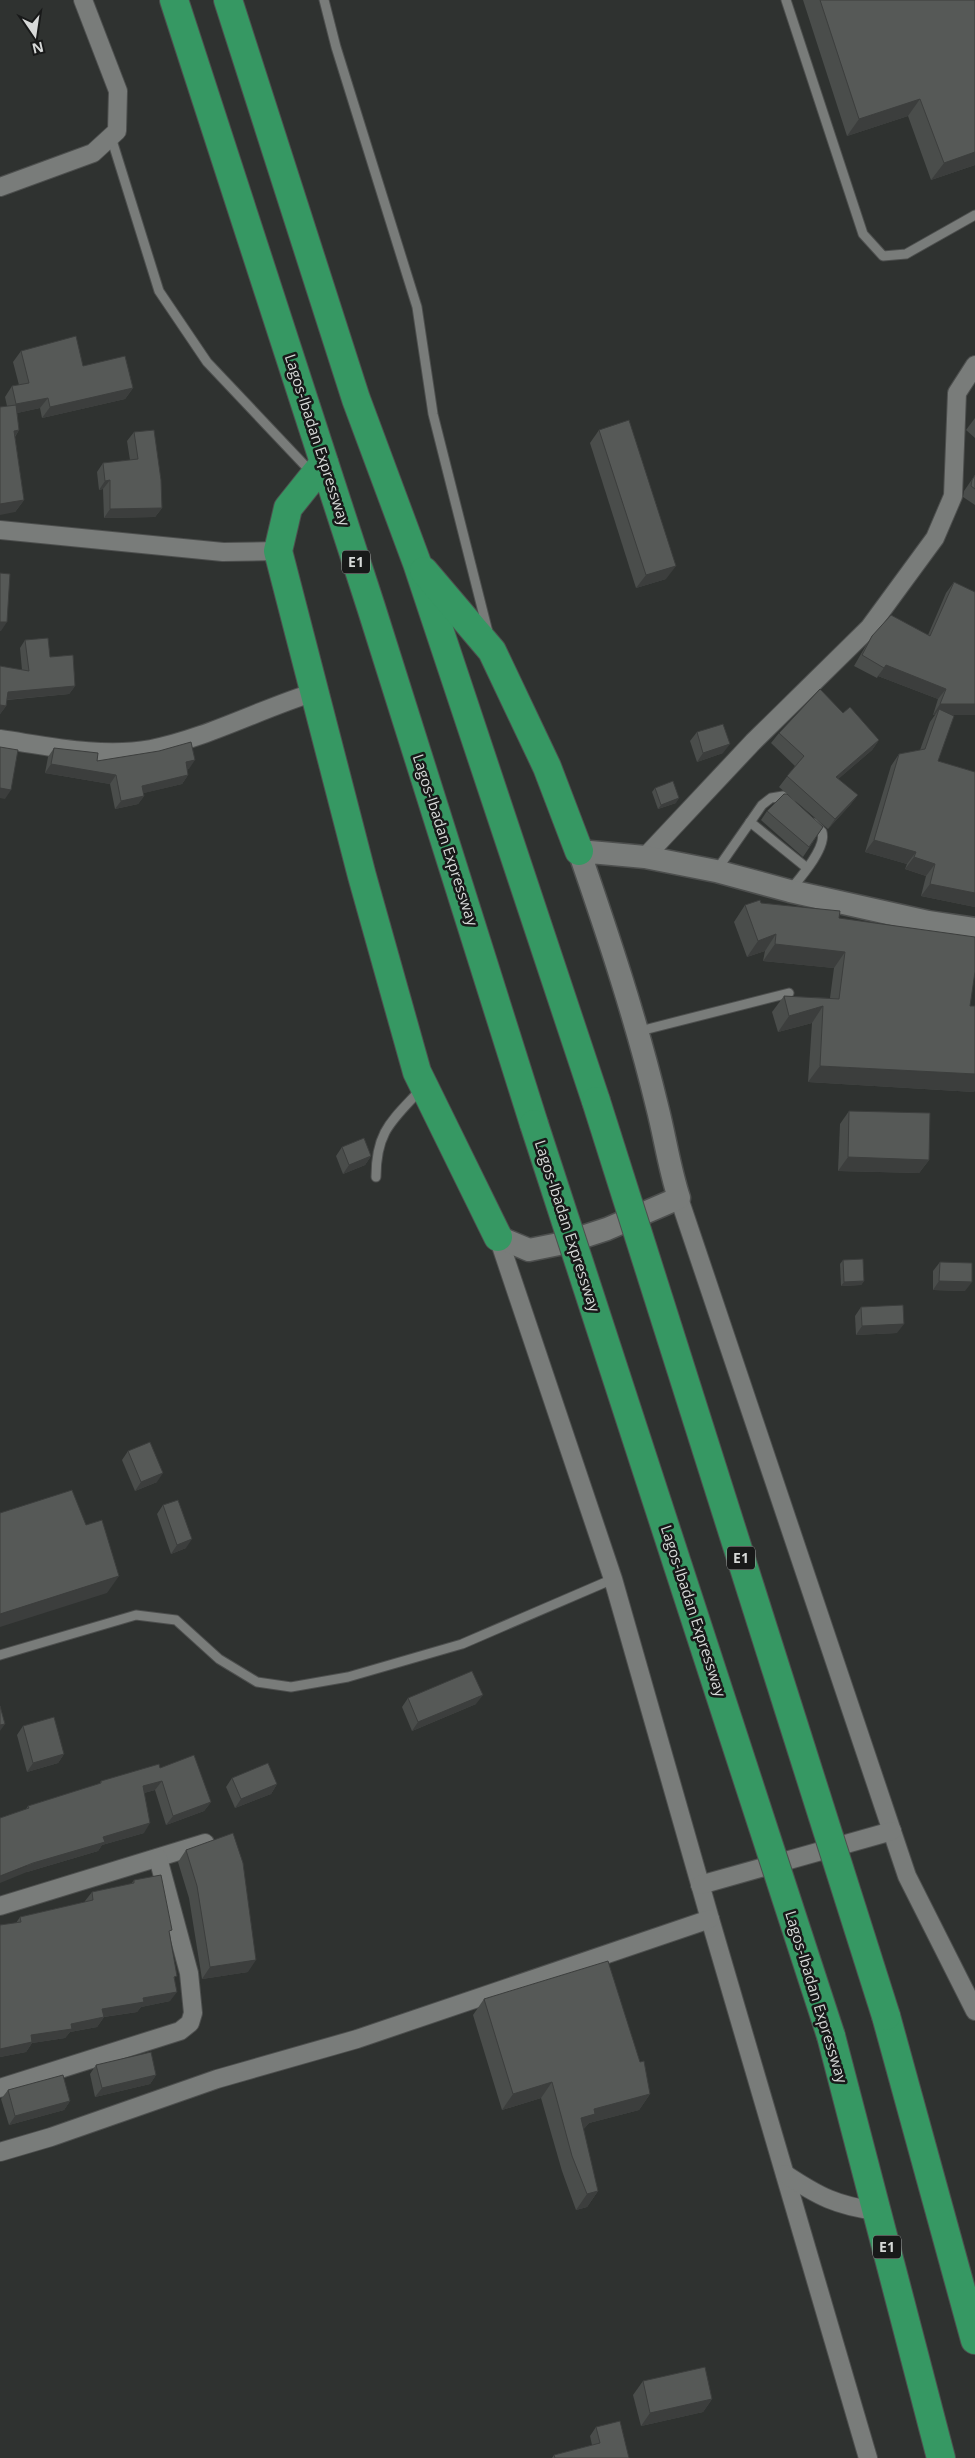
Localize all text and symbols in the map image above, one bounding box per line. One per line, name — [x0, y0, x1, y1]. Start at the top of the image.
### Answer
north arrow — [10, 10, 60, 60]
text: N — [30, 38, 46, 59]
street label: Lagos-Ibadan Expressway — [281, 351, 355, 529]
road number: E1 — [342, 550, 370, 574]
street label: Lagos-Ibadan Expressway — [409, 751, 483, 929]
street label: Lagos-Ibadan Expressway — [531, 1137, 605, 1315]
street label: Lagos-Ibadan Expressway — [657, 1522, 731, 1700]
road number: E1 — [727, 1546, 755, 1570]
street label: Lagos-Ibadan Expressway — [781, 1908, 853, 2086]
road number: E1 — [873, 2236, 901, 2258]

